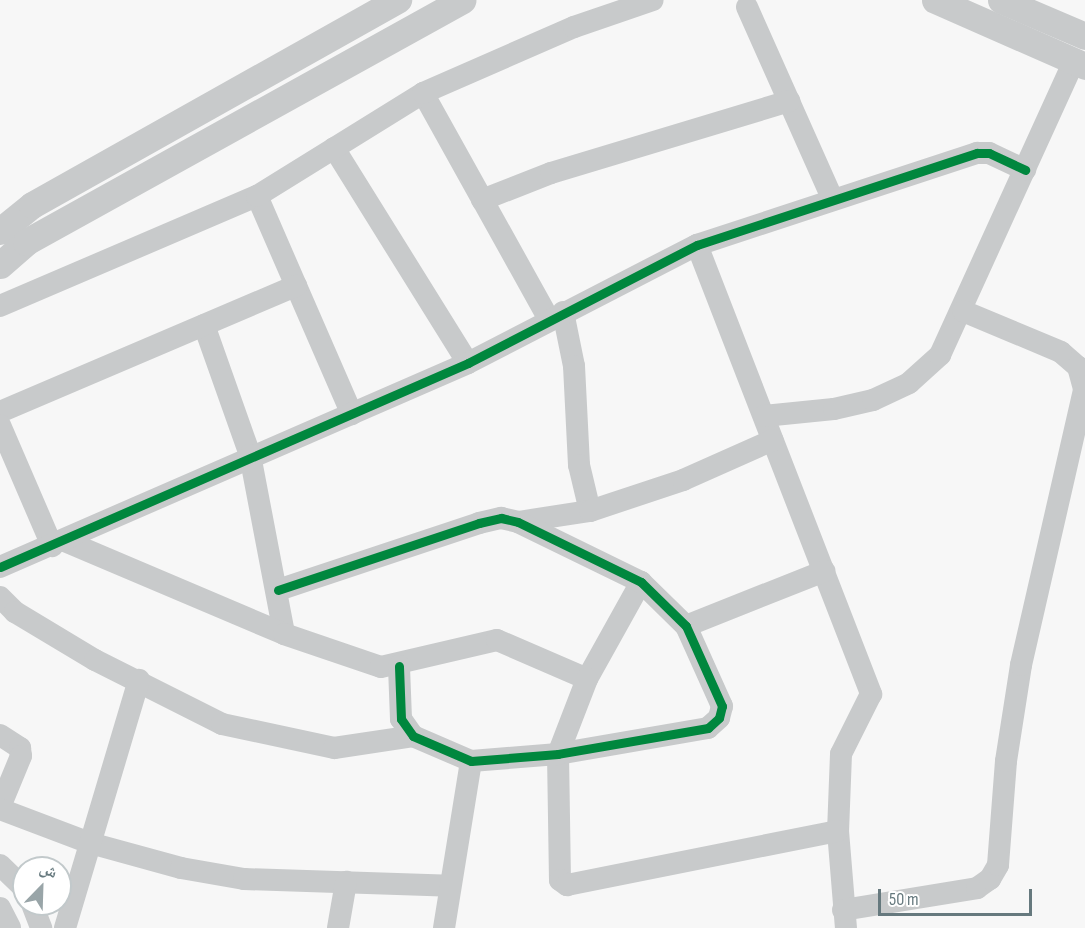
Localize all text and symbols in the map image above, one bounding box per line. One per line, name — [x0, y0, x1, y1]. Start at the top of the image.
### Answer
north arrow — [12, 856, 72, 916]
text: ش — [37, 859, 60, 883]
scale bar — [881, 877, 1036, 915]
text: 50 m — [889, 889, 919, 910]

